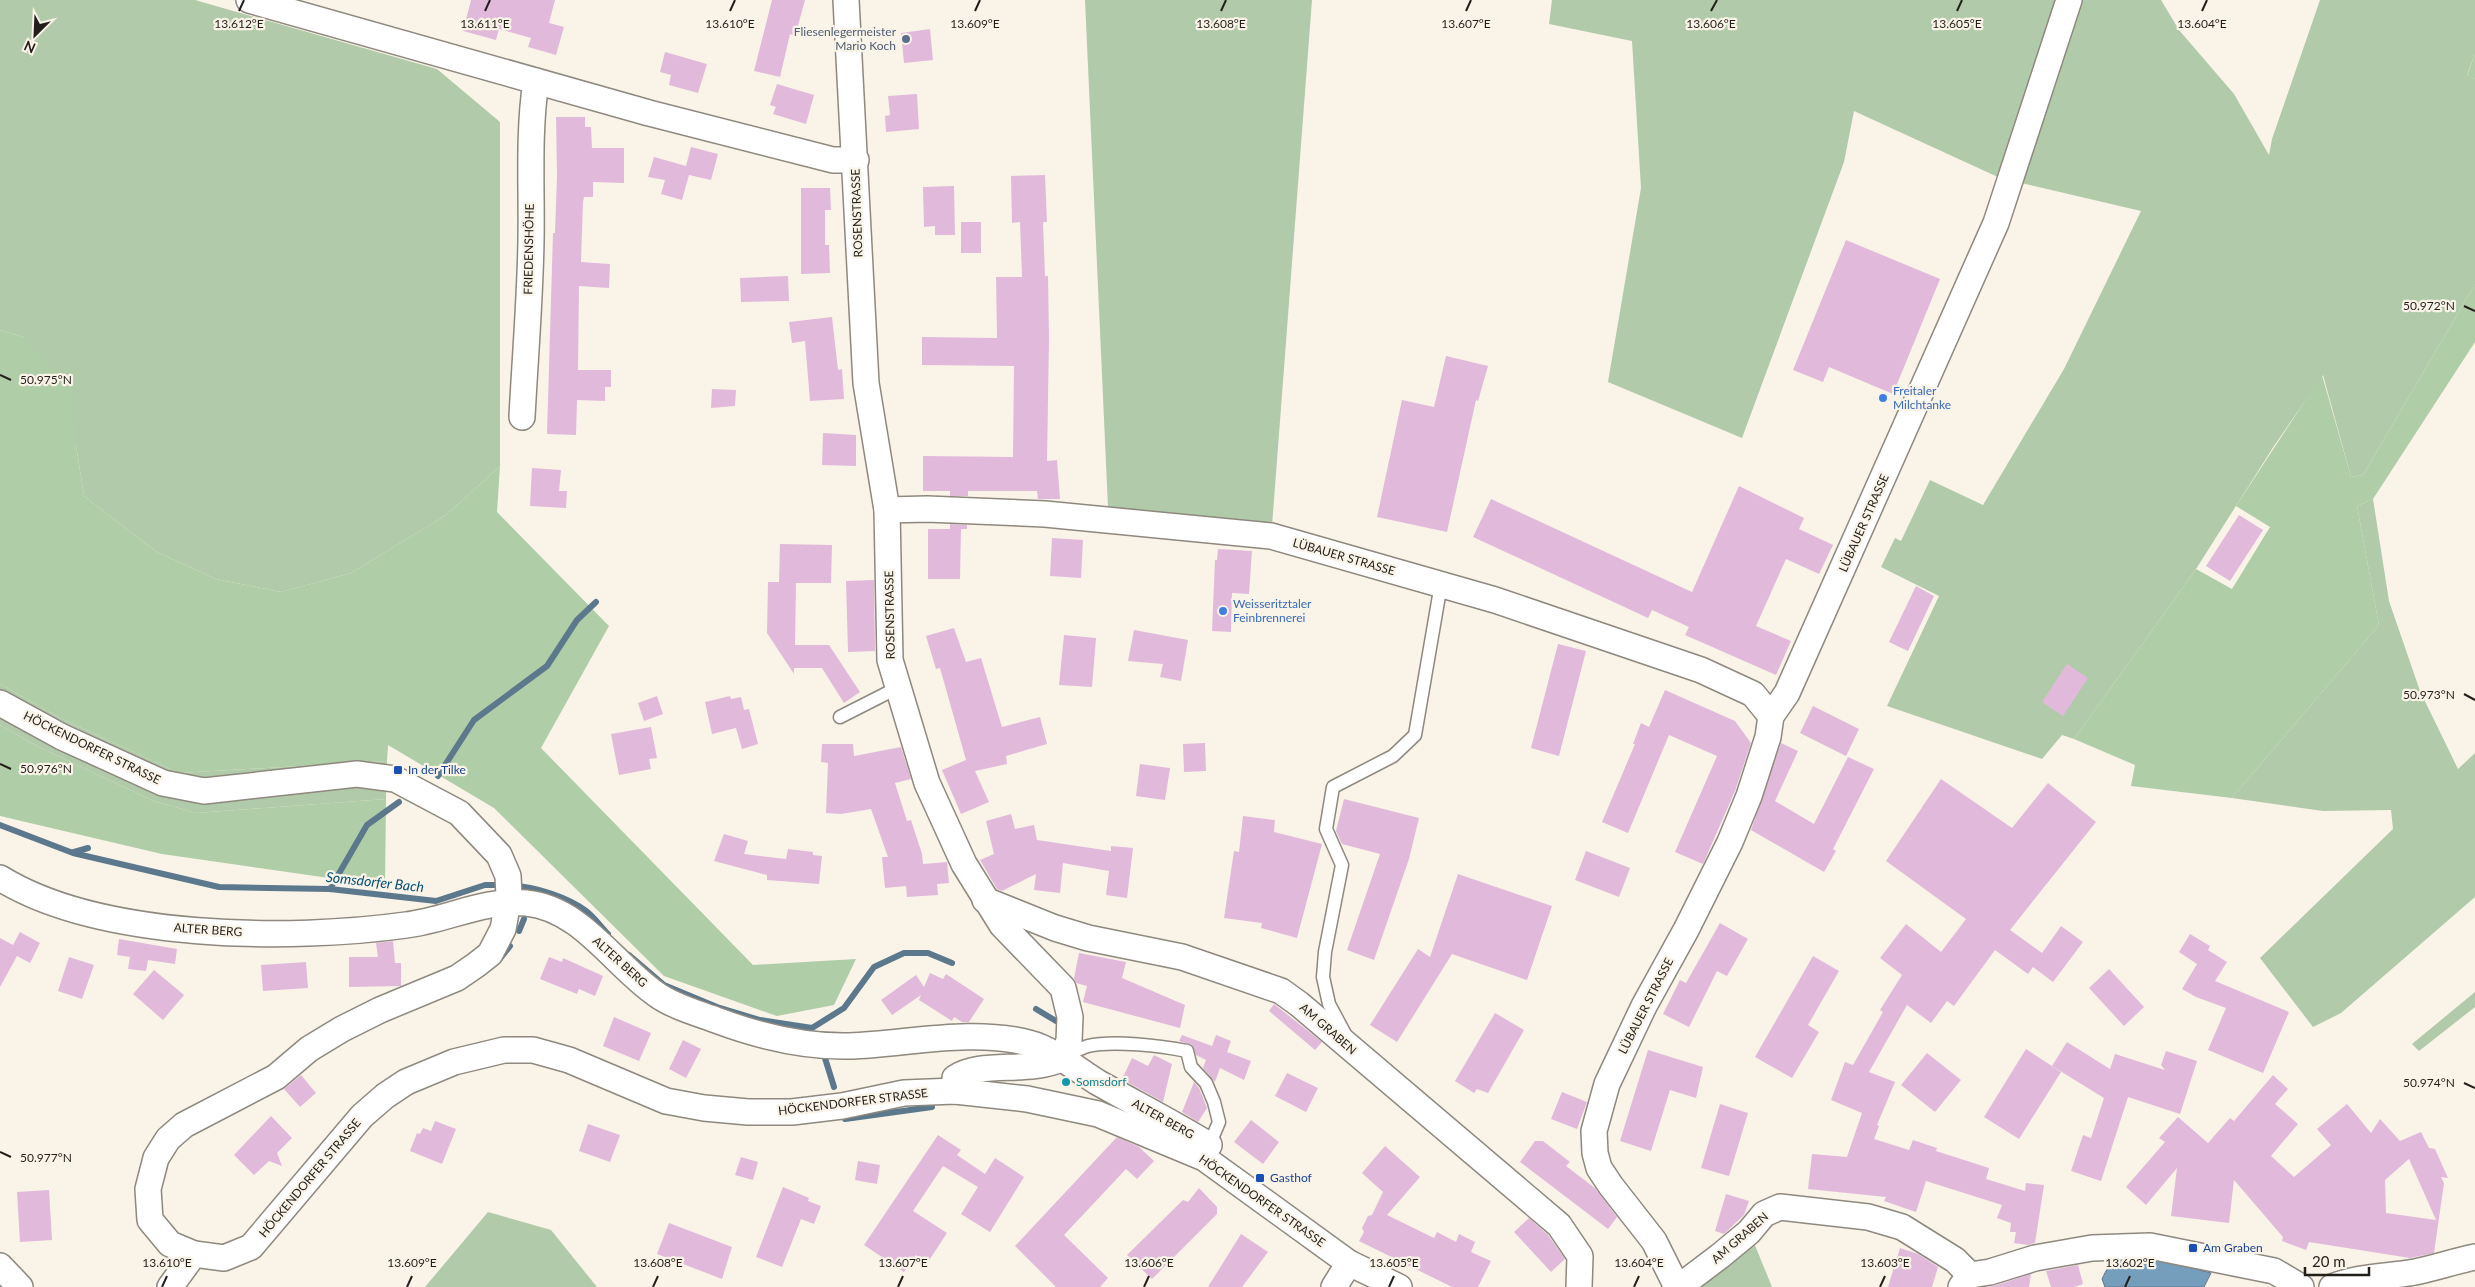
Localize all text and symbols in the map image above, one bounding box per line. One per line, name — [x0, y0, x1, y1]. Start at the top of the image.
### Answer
north arrow — [10, 10, 60, 60]
text: 13.612°E — [214, 16, 264, 31]
text: 13.611°E — [460, 16, 510, 31]
text: 13.610°E — [705, 16, 755, 31]
text: 13.609°E — [950, 16, 1000, 31]
text: 13.608°E — [1196, 16, 1246, 31]
text: 13.607°E — [1441, 16, 1491, 31]
text: 13.606°E — [1686, 16, 1736, 31]
text: 13.605°E — [1932, 16, 1982, 31]
text: 13.604°E — [2177, 16, 2227, 31]
place label: Fliesenlegermeister Mario Koch — [794, 24, 897, 53]
marker: Fliesenlegermeister Mario Koch — [900, 33, 912, 45]
text: N — [21, 37, 38, 57]
street label: ROSENSTRASSE — [847, 168, 866, 258]
street label: FRIEDENSHÖHE — [520, 203, 537, 295]
text: 50.972°N — [2403, 298, 2455, 313]
text: 50.975°N — [20, 372, 72, 387]
place label: Freitaler Milchtanke — [1893, 383, 1951, 412]
marker: Freitaler Milchtanke — [1877, 392, 1889, 404]
street label: LÜBAUER STRASSE — [1835, 471, 1892, 574]
street label: LÜBAUER STRASSE — [1291, 535, 1397, 578]
street label: ROSENSTRASSE — [881, 570, 898, 660]
place label: Weisseritztaler Feinbrennerei — [1233, 596, 1312, 625]
marker: Weisseritztaler Feinbrennerei — [1217, 605, 1229, 617]
text: 50.973°N — [2403, 687, 2455, 702]
street label: HÖCKENDORFER STRASSE — [21, 708, 163, 787]
text: 50.976°N — [20, 761, 72, 776]
place label: In der Tilke — [408, 762, 466, 777]
marker: In der Tilke — [392, 764, 404, 776]
water label: Somsdorfer Bach — [325, 868, 425, 895]
street label: ALTER BERG — [173, 920, 243, 939]
street label: ALTER BERG — [590, 933, 651, 990]
street label: LÜBAUER STRASSE — [1615, 955, 1676, 1056]
street label: AM GRABEN — [1297, 1000, 1360, 1057]
place label: Somsdorf — [1076, 1074, 1127, 1089]
text: 50.974°N — [2403, 1075, 2455, 1090]
marker: Somsdorf — [1060, 1076, 1072, 1088]
street label: HÖCKENDORFER STRASSE — [777, 1085, 929, 1118]
street label: ALTER BERG — [1130, 1095, 1197, 1142]
street label: HÖCKENDORFER STRASSE — [255, 1115, 364, 1240]
text: 50.977°N — [20, 1150, 72, 1165]
street label: HÖCKENDORFER STRASSE — [1196, 1151, 1328, 1250]
place label: Gasthof — [1270, 1170, 1313, 1185]
marker: Gasthof — [1254, 1172, 1266, 1184]
street label: AM GRABEN — [1708, 1209, 1771, 1266]
place label: Am Graben — [2203, 1240, 2263, 1255]
marker: Am Graben — [2187, 1242, 2199, 1254]
scale bar — [2305, 1244, 2369, 1276]
text: 20 m — [2312, 1252, 2346, 1270]
text: 13.610°E — [142, 1255, 192, 1270]
text: 13.609°E — [387, 1255, 437, 1270]
text: 13.608°E — [633, 1255, 683, 1270]
text: 13.607°E — [878, 1255, 928, 1270]
text: 13.606°E — [1124, 1255, 1174, 1270]
text: 13.605°E — [1369, 1255, 1419, 1270]
text: 13.604°E — [1614, 1255, 1664, 1270]
text: 13.603°E — [1860, 1255, 1910, 1270]
text: 13.602°E — [2105, 1255, 2155, 1270]

